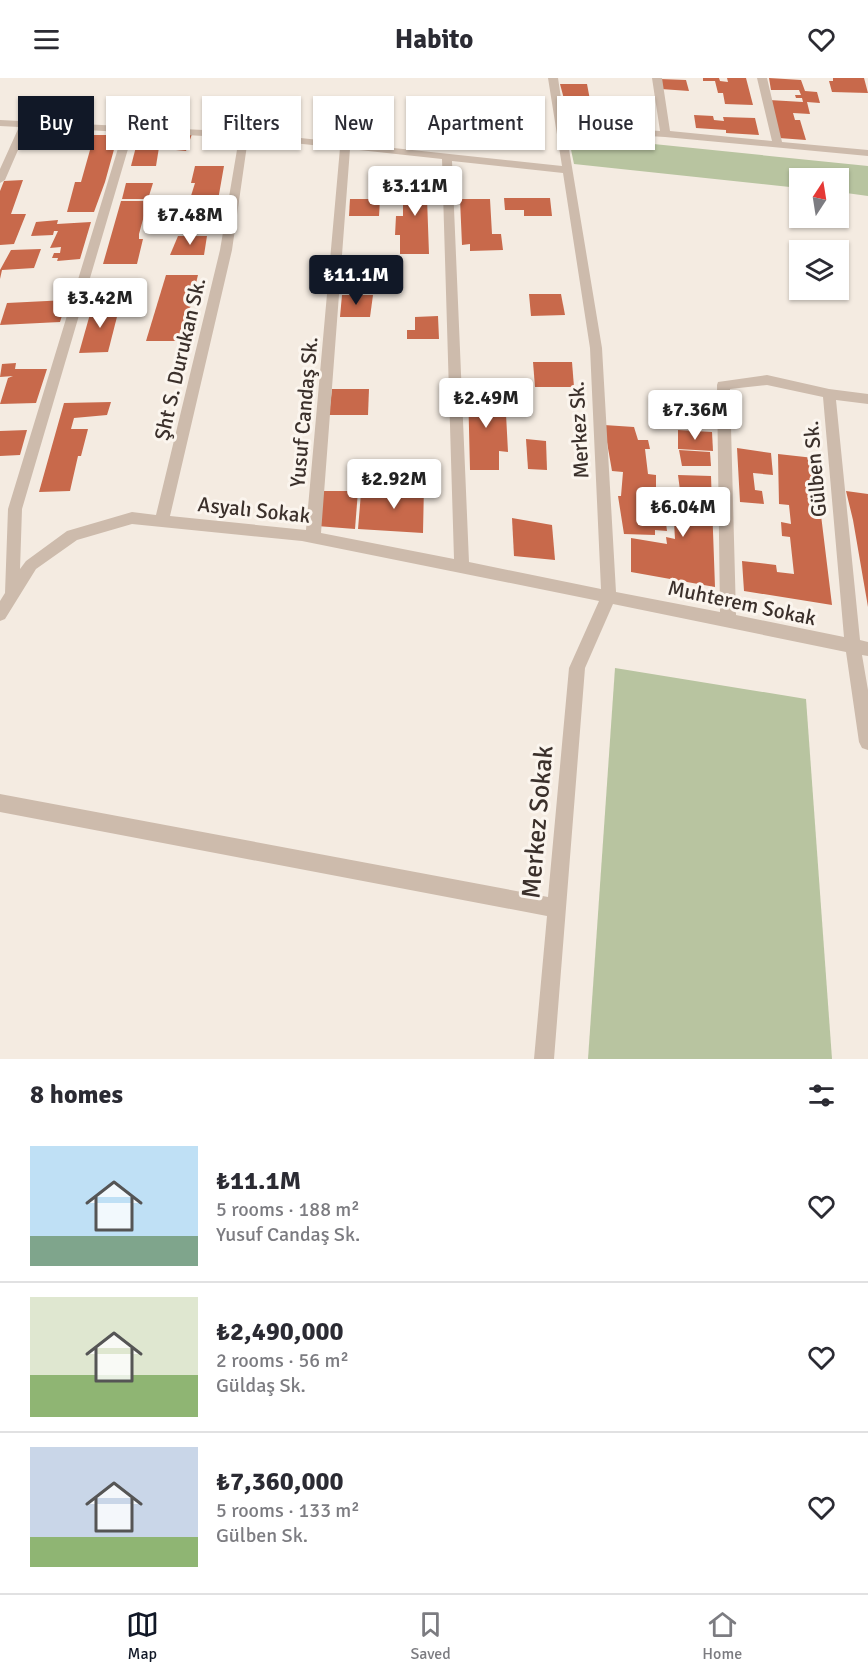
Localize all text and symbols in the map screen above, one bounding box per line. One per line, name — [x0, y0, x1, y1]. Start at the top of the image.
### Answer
icon: menu — [30, 23, 63, 56]
text: Habito — [395, 23, 473, 56]
icon: heart — [805, 23, 838, 56]
chip: Buy — [18, 96, 94, 150]
chip: Rent — [106, 96, 190, 150]
chip: Filters — [202, 96, 301, 150]
chip: New — [313, 96, 394, 150]
chip: Apartment — [406, 96, 545, 150]
chip: House — [557, 96, 655, 150]
pin: ₺3.11M — [366, 166, 464, 217]
north arrow — [789, 168, 849, 228]
map controls — [789, 168, 849, 300]
text: ₺3.11M — [382, 173, 448, 198]
pin: ₺7.48M — [141, 195, 239, 246]
text: ₺7.48M — [157, 202, 223, 227]
button: layers — [789, 240, 849, 300]
pin: ₺11.1M — [307, 255, 405, 306]
text: ₺11.1M — [323, 262, 389, 287]
street label: Şht S. Durukan Sk. — [149, 275, 211, 443]
pin: ₺3.42M — [51, 278, 149, 329]
text: ₺3.42M — [67, 285, 133, 310]
street label: Yusuf Candaş Sk. — [284, 335, 324, 489]
pin: ₺2.49M — [437, 378, 535, 429]
street label: Merkez Sk. — [563, 381, 595, 479]
text: ₺2.49M — [453, 385, 519, 410]
pin: ₺7.36M — [646, 390, 744, 441]
text: ₺7.36M — [662, 397, 728, 422]
street label: Gülben Sk. — [798, 420, 832, 518]
pin: ₺2.92M — [345, 459, 443, 510]
text: ₺2.92M — [361, 466, 427, 491]
pin: ₺6.04M — [634, 487, 732, 538]
street label: Asyalı Sokak — [196, 491, 312, 529]
text: ₺6.04M — [650, 494, 716, 519]
street label: Muhterem Sokak — [665, 575, 819, 632]
street label: Merkez Sokak — [515, 744, 561, 900]
text: 8 homes — [30, 1079, 123, 1111]
icon: filters — [805, 1079, 838, 1112]
text: ₺11.1M — [216, 1165, 301, 1197]
icon: home — [78, 1170, 150, 1242]
icon: heart — [805, 1190, 838, 1223]
text: 5 rooms · 188 m² — [216, 1197, 360, 1222]
text: Yusuf Candaş Sk. — [216, 1222, 360, 1247]
text: ₺2,490,000 — [216, 1316, 344, 1348]
icon: home — [78, 1321, 150, 1393]
icon: heart — [805, 1341, 838, 1374]
text: 2 rooms · 56 m² — [216, 1348, 349, 1373]
text: Güldaş Sk. — [216, 1373, 306, 1398]
text: ₺7,360,000 — [216, 1466, 344, 1498]
icon: home — [78, 1471, 150, 1543]
icon: heart — [805, 1491, 838, 1524]
text: 5 rooms · 133 m² — [216, 1498, 360, 1523]
text: Gülben Sk. — [216, 1523, 308, 1548]
tab: Map — [126, 1608, 159, 1664]
tab: Saved — [410, 1608, 451, 1664]
tab: Home — [702, 1608, 742, 1664]

